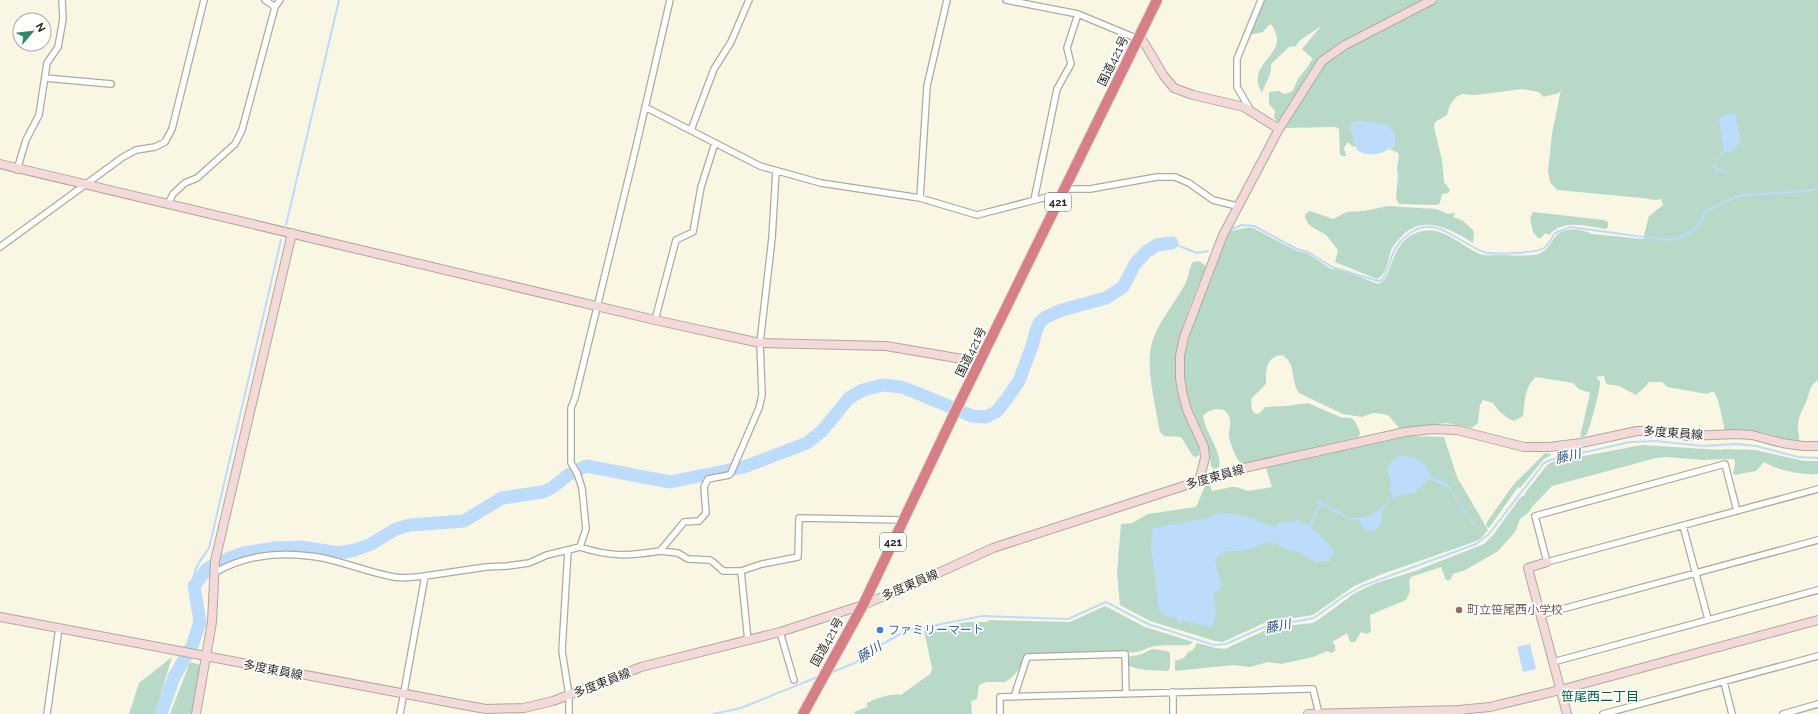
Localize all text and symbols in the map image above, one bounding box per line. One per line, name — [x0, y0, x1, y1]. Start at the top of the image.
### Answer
north arrow — [12, 12, 52, 52]
text: N — [33, 21, 48, 34]
street label: 国道421号 — [1095, 34, 1131, 88]
road number: 421 — [1045, 193, 1071, 211]
street label: 国道421号 — [953, 325, 989, 379]
street label: 多度東員線 — [1643, 424, 1703, 442]
water label: 藤川 — [1554, 445, 1584, 466]
street label: 多度東員線 — [1184, 462, 1246, 492]
road number: 421 — [880, 533, 906, 551]
street label: 多度東員線 — [880, 567, 940, 603]
place label: 町立笹尾西小学校 — [1467, 603, 1563, 617]
marker: 町立笹尾西小学校 — [1454, 605, 1464, 615]
street label: 国道421号 — [808, 615, 846, 669]
water label: 藤川 — [1264, 616, 1294, 636]
place label: ファミリーマート — [888, 623, 984, 637]
marker: ファミリーマート — [875, 625, 885, 635]
water label: 藤川 — [854, 638, 886, 665]
street label: 多度東員線 — [242, 657, 304, 683]
street label: 多度東員線 — [571, 666, 633, 700]
district label: 笹尾西二丁目 — [1561, 689, 1639, 704]

